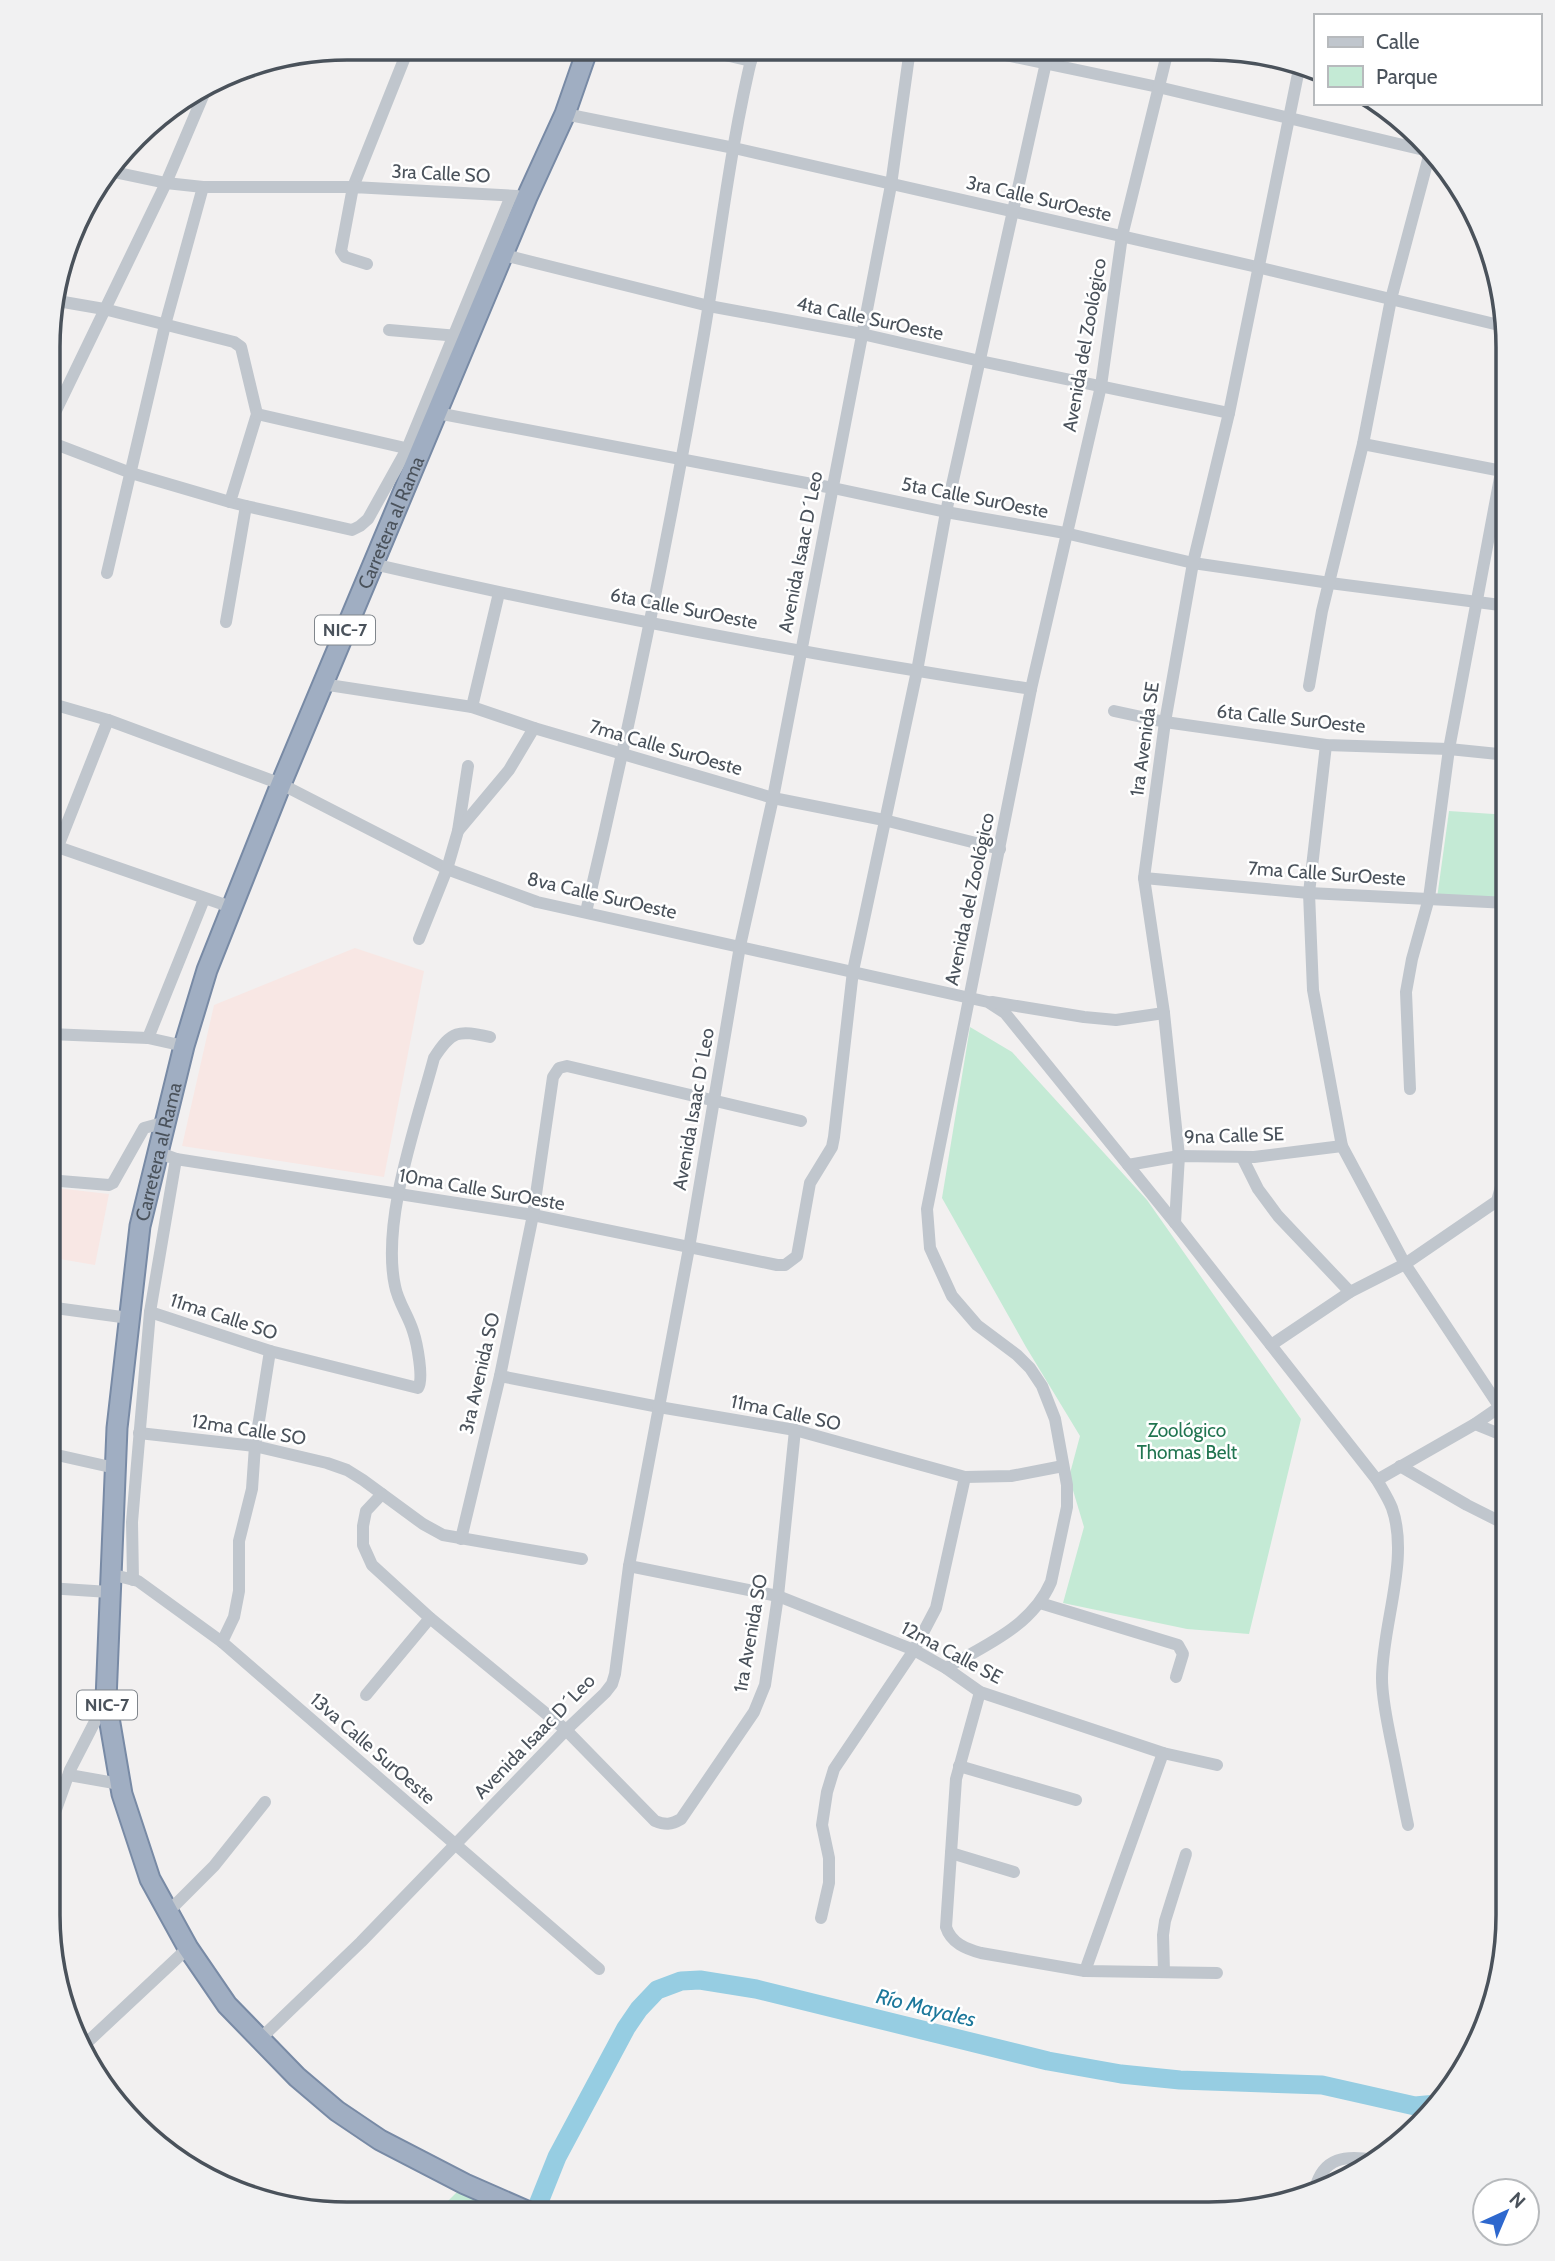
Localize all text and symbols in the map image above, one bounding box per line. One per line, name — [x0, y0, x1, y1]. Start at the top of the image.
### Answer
legend — [1314, 14, 1541, 105]
text: Calle — [1376, 29, 1420, 54]
text: Parque — [1376, 64, 1438, 89]
street label: 3ra Calle SO — [391, 159, 491, 188]
street label: 3ra Calle SurOeste — [964, 171, 1114, 226]
street label: Avenida del Zoológico — [1058, 256, 1111, 434]
street label: 4ta Calle SurOeste — [794, 292, 946, 345]
street label: Carretera al Rama — [353, 453, 429, 593]
street label: Avenida Isaac D´Leo — [774, 469, 827, 635]
street label: 5ta Calle SurOeste — [900, 472, 1050, 523]
street label: 6ta Calle SurOeste — [608, 583, 760, 634]
road number: NIC-7 — [315, 616, 375, 644]
street label: 1ra Avenida SE — [1125, 680, 1164, 798]
street label: 6ta Calle SurOeste — [1215, 699, 1367, 738]
street label: 7ma Calle SurOeste — [587, 715, 745, 780]
street label: Avenida del Zoológico — [940, 811, 999, 988]
street label: 7ma Calle SurOeste — [1247, 857, 1407, 890]
street label: 8va Calle SurOeste — [525, 867, 679, 924]
street label: Avenida Isaac D´Leo — [668, 1026, 719, 1192]
street label: Carretera al Rama — [131, 1080, 187, 1224]
street label: 9na Calle SE — [1184, 1122, 1284, 1149]
street label: 10ma Calle SurOeste — [397, 1164, 567, 1215]
street label: 11ma Calle SO — [167, 1288, 281, 1345]
street label: 3ra Avenida SO — [454, 1310, 505, 1436]
street label: 11ma Calle SO — [729, 1390, 843, 1435]
street label: 12ma Calle SO — [190, 1409, 308, 1450]
park label: Zoológico Thomas Belt — [1137, 1419, 1238, 1464]
street label: 1ra Avenida SO — [729, 1572, 772, 1694]
street label: 12ma Calle SE — [897, 1616, 1006, 1689]
street label: Avenida Isaac D´Leo — [469, 1669, 600, 1803]
street label: 13va Calle SurOeste — [306, 1688, 440, 1809]
road number: NIC-7 — [77, 1690, 137, 1720]
water label: Río Mayales — [874, 1983, 978, 2032]
north arrow — [1471, 2177, 1541, 2247]
text: N — [1505, 2187, 1530, 2213]

